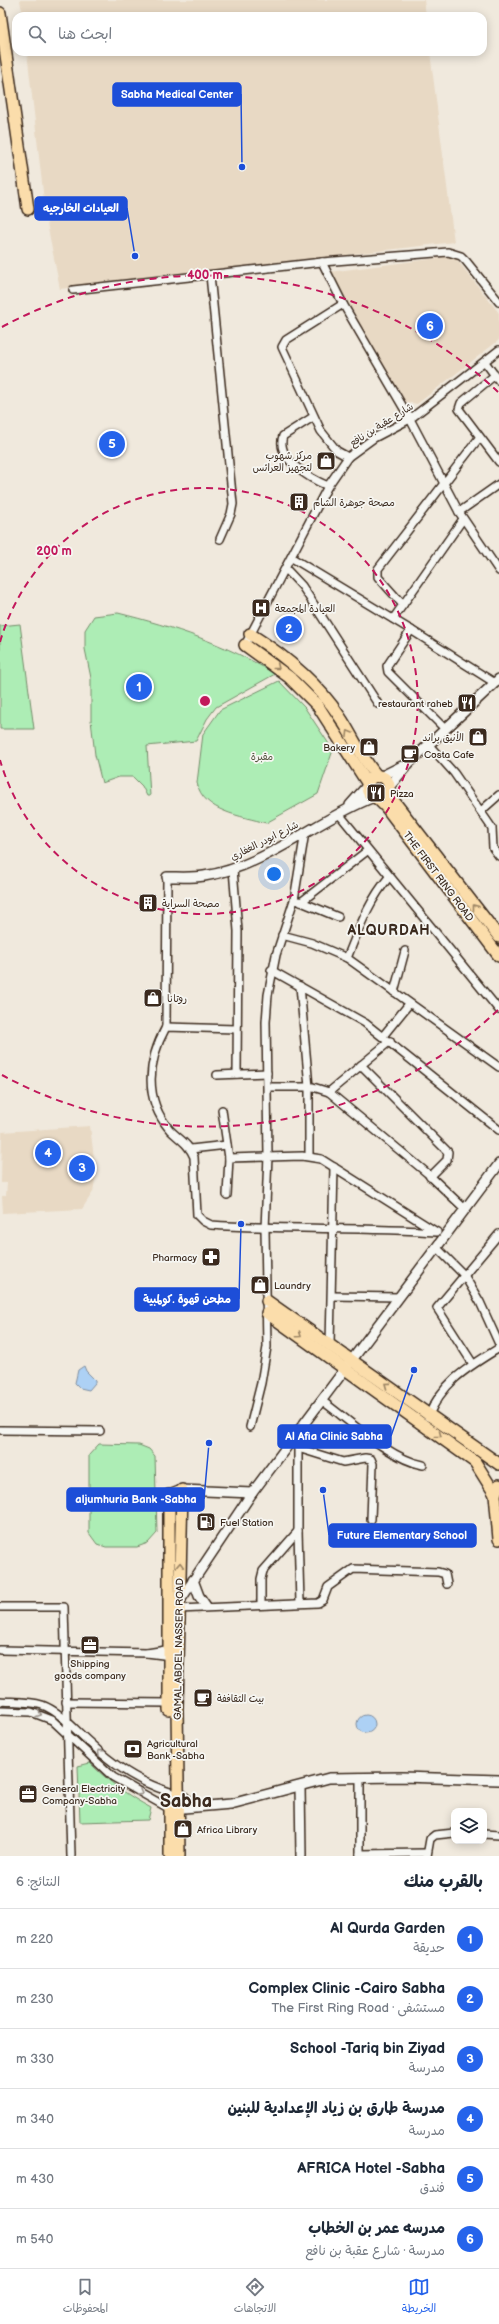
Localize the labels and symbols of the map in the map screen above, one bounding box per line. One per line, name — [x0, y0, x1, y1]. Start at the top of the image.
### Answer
callout: Sabha Medical Center — [113, 83, 241, 106]
text: Sabha Medical Center — [121, 88, 234, 101]
callout: العيادات الخارجيه — [35, 197, 127, 220]
text: العيادات الخارجيه — [43, 202, 119, 215]
text: 400 m — [187, 268, 223, 283]
pin: 6 — [417, 311, 443, 341]
street label: شارع عقبة بن نافع — [347, 400, 417, 451]
pin: 5 — [99, 429, 125, 459]
place label: مركز شهوب لتجهيز العرائس — [253, 450, 312, 474]
shop icon: مركز شهوب لتجهيز العرائس — [315, 450, 337, 472]
building icon: مصحة جوهرة الشام — [288, 491, 310, 513]
place label: مصحة جوهرة الشام — [313, 497, 395, 510]
text: 200 m — [36, 544, 72, 559]
hospital icon: العيادة المجمعة — [250, 597, 272, 619]
place label: العيادة المجمعة — [275, 603, 335, 615]
pin: 2 — [276, 614, 302, 644]
one-way arrow — [272, 662, 279, 669]
pin: 1 — [126, 672, 152, 702]
restaurant icon: restaurant raheb — [456, 692, 478, 714]
centre of rings — [198, 694, 212, 708]
place label: restaurant raheb — [378, 698, 453, 710]
shop icon: الأنيق براند — [467, 726, 489, 748]
one-way arrow — [347, 730, 354, 737]
place label: الأنيق براند — [422, 731, 464, 744]
shop icon: Bakery — [358, 736, 380, 758]
place label: Bakery — [323, 742, 355, 754]
cafe icon: Costa Cafe — [399, 743, 421, 765]
place label: Costa Cafe — [424, 749, 474, 761]
park label: مقبرة — [251, 751, 273, 763]
restaurant icon: Pizza — [365, 782, 387, 804]
place label: Pizza — [390, 788, 414, 800]
street label: شارع ابودر الغفاري — [228, 818, 302, 865]
street label: THE FIRST RING ROAD — [401, 829, 476, 924]
your location — [264, 864, 284, 884]
building icon: مصحة السراية — [137, 892, 159, 914]
place label: مصحة السراية — [162, 898, 220, 910]
one-way arrow — [473, 904, 480, 911]
district label: ALQURDAH — [346, 922, 431, 939]
shop icon: روتانا — [142, 987, 164, 1009]
place label: روتانا — [167, 993, 187, 1005]
pin: 4 — [35, 1138, 61, 1168]
pin: 3 — [69, 1153, 95, 1183]
pharmacy icon: Pharmacy — [200, 1246, 222, 1268]
place label: Pharmacy — [152, 1252, 197, 1264]
shop icon: Laundry — [249, 1274, 271, 1296]
place label: Laundry — [274, 1280, 311, 1292]
callout: مطحن قهوة .كولمبية — [135, 1288, 239, 1311]
text: مطحن قهوة .كولمبية — [143, 1293, 231, 1307]
one-way arrow — [295, 1330, 302, 1338]
one-way arrow — [384, 1382, 391, 1390]
callout: Al Afia Clinic Sabha — [278, 1425, 391, 1448]
text: Al Afia Clinic Sabha — [284, 1430, 383, 1443]
one-way arrow — [435, 1430, 442, 1438]
callout: aljumhuria Bank -Sabha — [67, 1488, 204, 1511]
text: aljumhuria Bank -Sabha — [75, 1493, 197, 1506]
fuel station icon: Fuel Station — [195, 1511, 217, 1533]
place label: Fuel Station — [220, 1517, 274, 1529]
callout: Future Elementary School — [329, 1524, 476, 1547]
text: Future Elementary School — [337, 1529, 467, 1542]
one-way arrow — [175, 1562, 184, 1568]
street label: GAMAL ABDEL NASSER ROAD — [172, 1578, 186, 1720]
office icon: Shipping goods company — [79, 1634, 101, 1656]
place label: Shipping goods company — [54, 1658, 126, 1682]
cafe icon: بيت الثقاففة — [192, 1687, 214, 1709]
place label: بيت الثقاففة — [217, 1693, 264, 1705]
one-way arrow — [35, 1710, 42, 1718]
bank icon: Agricultural Bank -Sabha — [122, 1738, 144, 1760]
place label: Agricultural Bank -Sabha — [147, 1738, 205, 1762]
one-way arrow — [97, 1750, 105, 1757]
office icon: General Electricity Company-Sabha — [17, 1783, 39, 1805]
place label: General Electricity Company-Sabha — [42, 1783, 126, 1807]
one-way arrow — [136, 1788, 144, 1796]
district label: Sabha — [160, 1791, 212, 1812]
shop icon: Africa Library — [172, 1818, 194, 1840]
place label: Africa Library — [197, 1824, 258, 1836]

